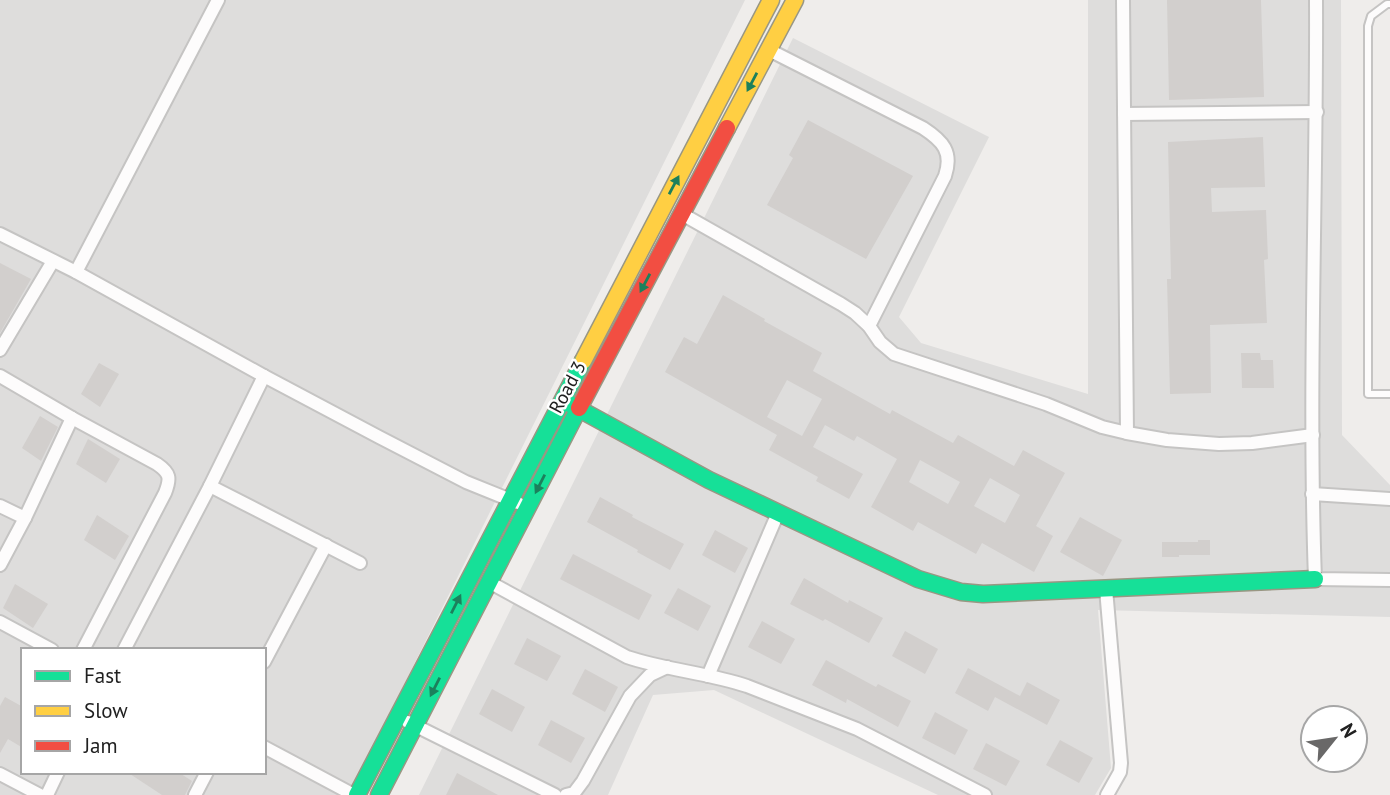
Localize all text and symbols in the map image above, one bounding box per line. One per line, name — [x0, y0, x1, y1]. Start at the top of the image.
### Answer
one-way arrow — [746, 72, 758, 92]
one-way arrow — [669, 175, 680, 195]
one-way arrow — [640, 273, 651, 293]
street label: Road 3 — [543, 357, 591, 417]
one-way arrow — [534, 475, 546, 495]
one-way arrow — [451, 594, 462, 614]
legend — [21, 648, 266, 774]
text: Fast — [84, 662, 121, 689]
one-way arrow — [430, 677, 442, 697]
text: Slow — [84, 697, 128, 724]
north arrow — [1299, 704, 1369, 774]
text: N — [1335, 719, 1362, 742]
text: Jam — [83, 732, 118, 759]

